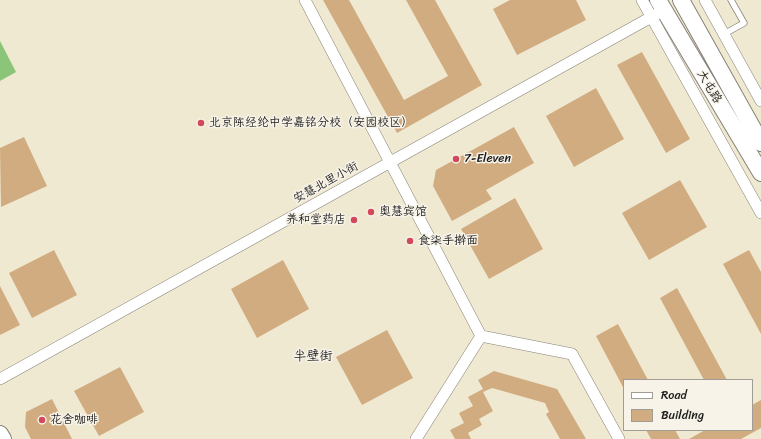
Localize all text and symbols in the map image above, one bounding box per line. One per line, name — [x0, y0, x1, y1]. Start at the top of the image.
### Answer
street label: 大屯路 — [694, 68, 724, 106]
place label: 北京陈经纶中学嘉铭分校（安园校区） — [209, 116, 413, 130]
marker: 北京陈经纶中学嘉铭分校（安园校区） — [196, 118, 206, 128]
place label: 7-Eleven — [464, 152, 511, 166]
marker: 7-Eleven — [451, 154, 461, 164]
street label: 安慧北里小街 — [291, 159, 361, 207]
place label: 奥慧宾馆 — [379, 205, 427, 219]
marker: 奥慧宾馆 — [366, 207, 376, 217]
place label: 养和堂药店 — [286, 213, 346, 227]
marker: 养和堂药店 — [349, 215, 359, 225]
place label: 食柒手擀面 — [418, 234, 478, 248]
marker: 食柒手擀面 — [405, 236, 415, 246]
district label: 半壁街 — [294, 349, 332, 365]
legend — [623, 379, 753, 431]
text: Road — [661, 384, 687, 406]
text: Building — [661, 404, 704, 426]
place label: 花舍咖啡 — [50, 413, 98, 427]
marker: 花舍咖啡 — [37, 415, 47, 425]

